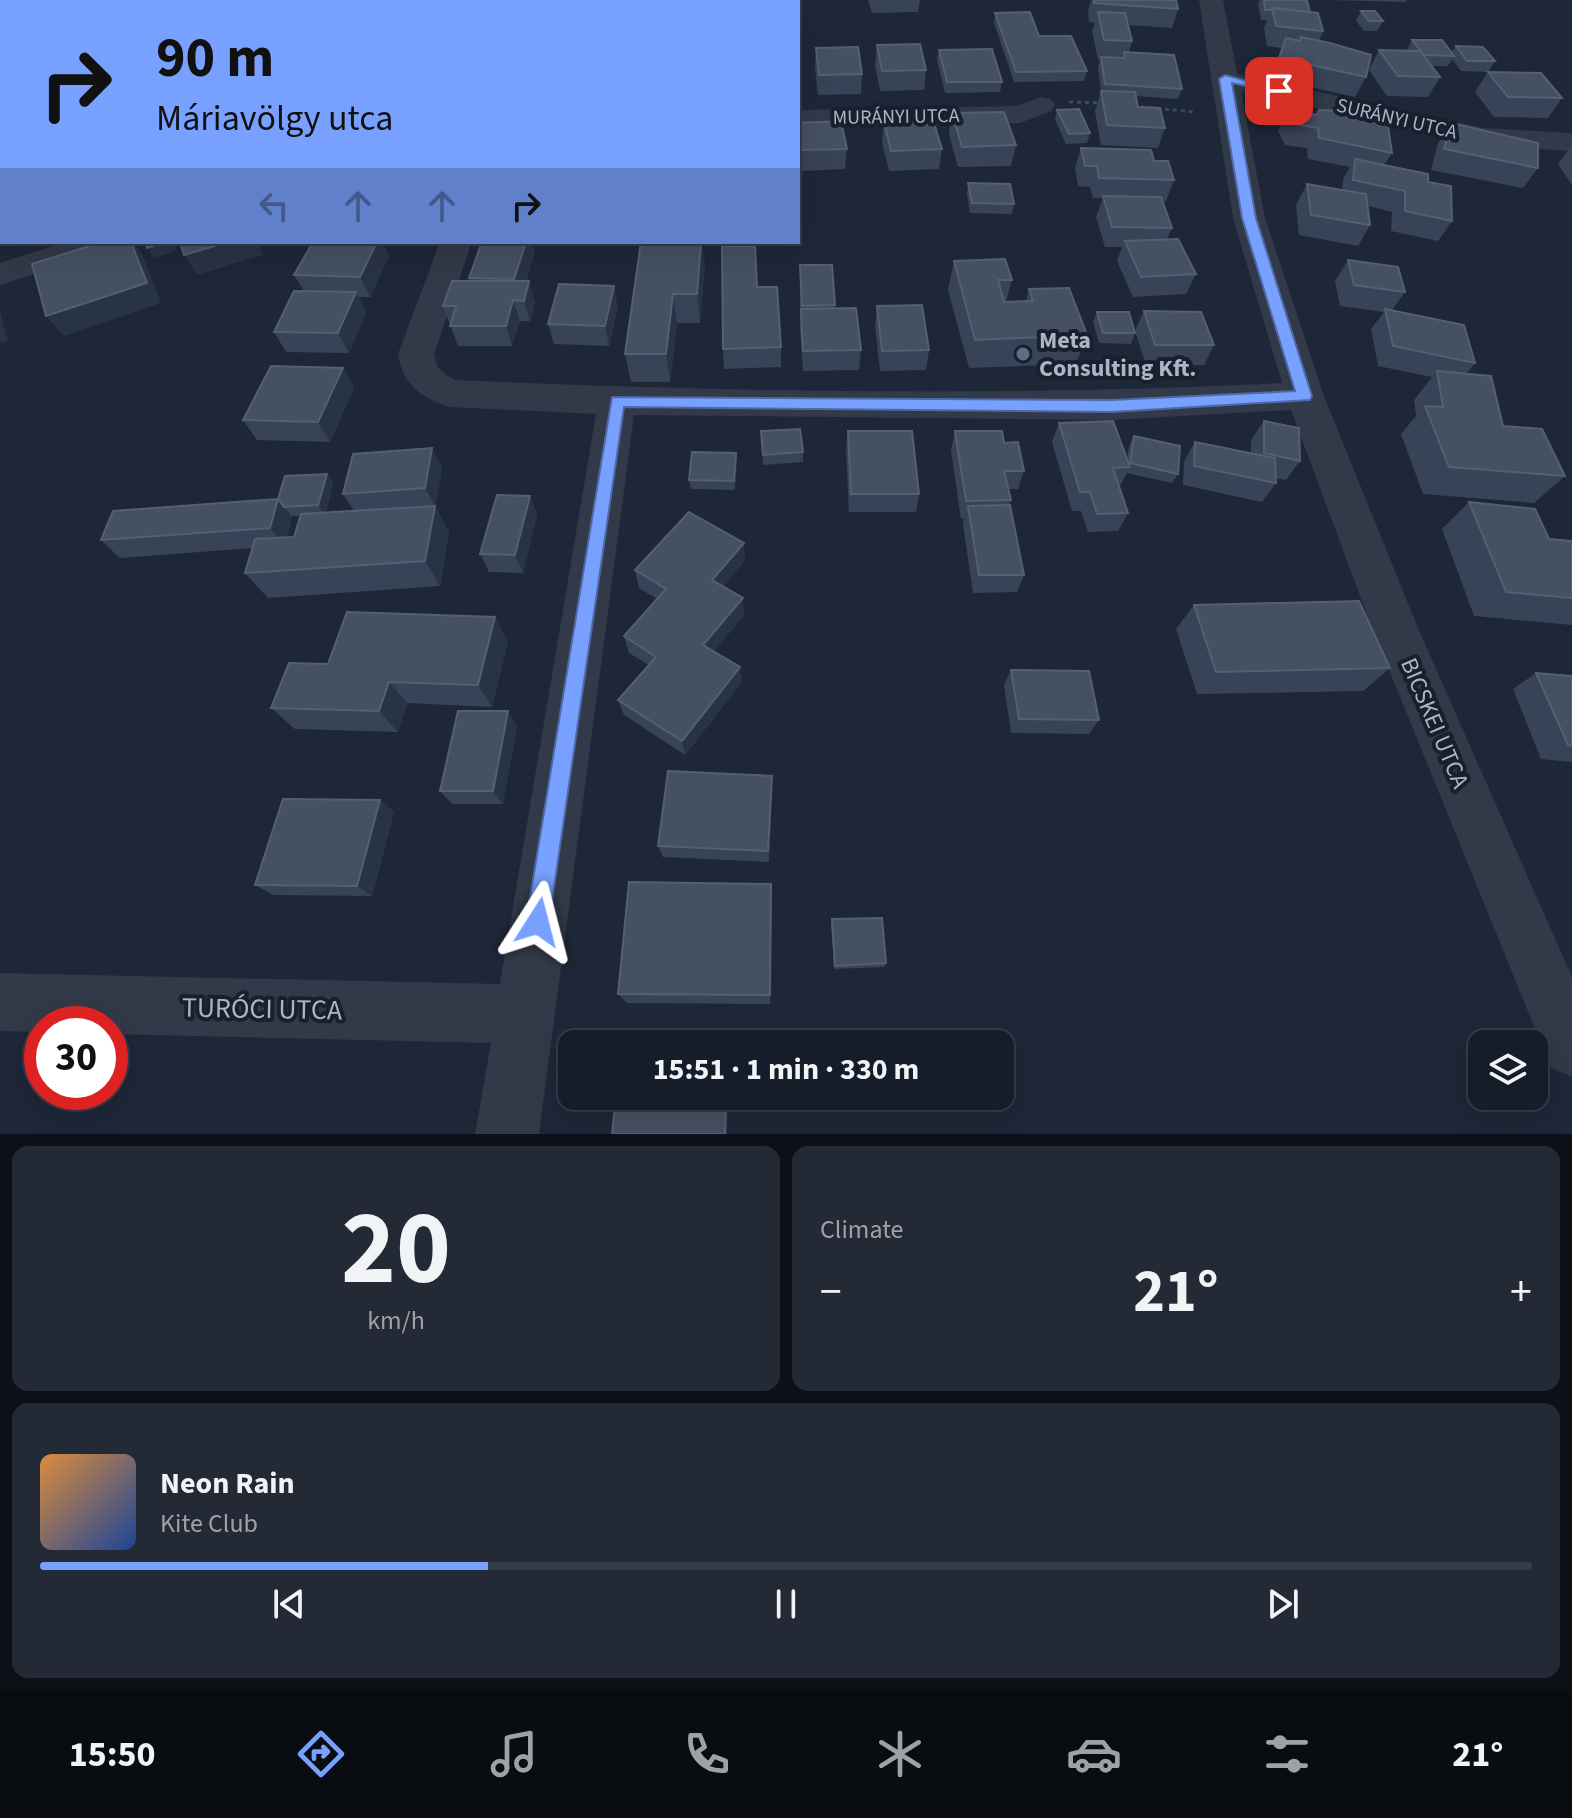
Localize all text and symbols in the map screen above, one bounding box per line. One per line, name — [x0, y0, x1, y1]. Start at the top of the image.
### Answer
text: 90 m — [156, 19, 274, 98]
icon: right — [24, 32, 128, 136]
pin — [1245, 57, 1313, 125]
icon: arrive — [1257, 69, 1301, 113]
street label: SURÁNYI UTCA — [1334, 92, 1460, 146]
text: Máriavölgy utca — [156, 93, 393, 144]
street label: MURÁNYI UTCA — [832, 102, 960, 132]
icon: left — [252, 184, 296, 228]
icon: ahead — [336, 184, 380, 228]
icon: ahead — [420, 184, 464, 228]
icon: right — [504, 184, 548, 228]
place label: Meta Consulting Kft. — [1039, 323, 1196, 386]
marker: Meta Consulting Kft. — [1014, 345, 1032, 363]
street label: BICSKEI UTCA — [1391, 653, 1478, 794]
position arrow — [496, 880, 580, 964]
street label: TURÓCI UTCA — [182, 988, 343, 1030]
speed limit sign: 30 — [24, 1006, 128, 1110]
map controls — [1468, 1030, 1548, 1110]
button: layers — [1468, 1030, 1548, 1110]
text: 15:51 · 1 min · 330 m — [653, 1048, 919, 1091]
text: 20 — [341, 1176, 451, 1324]
text: Climate — [820, 1211, 904, 1248]
text: 21° — [1133, 1250, 1219, 1335]
text: − — [820, 1261, 842, 1324]
text: + — [1510, 1261, 1532, 1324]
text: km/h — [367, 1302, 425, 1339]
text: Neon Rain — [160, 1462, 295, 1505]
text: Kite Club — [160, 1505, 258, 1542]
icon: previous — [267, 1582, 311, 1626]
icon: pause — [764, 1582, 808, 1626]
icon: next — [1261, 1582, 1305, 1626]
icon: directions — [293, 1726, 349, 1782]
icon: music — [486, 1726, 542, 1782]
icon: phone — [679, 1726, 735, 1782]
icon: climate — [872, 1726, 928, 1782]
icon: car — [1066, 1726, 1122, 1782]
icon: filters — [1259, 1726, 1315, 1782]
text: 15:50 — [69, 1729, 155, 1780]
text: 21° — [1452, 1729, 1503, 1780]

